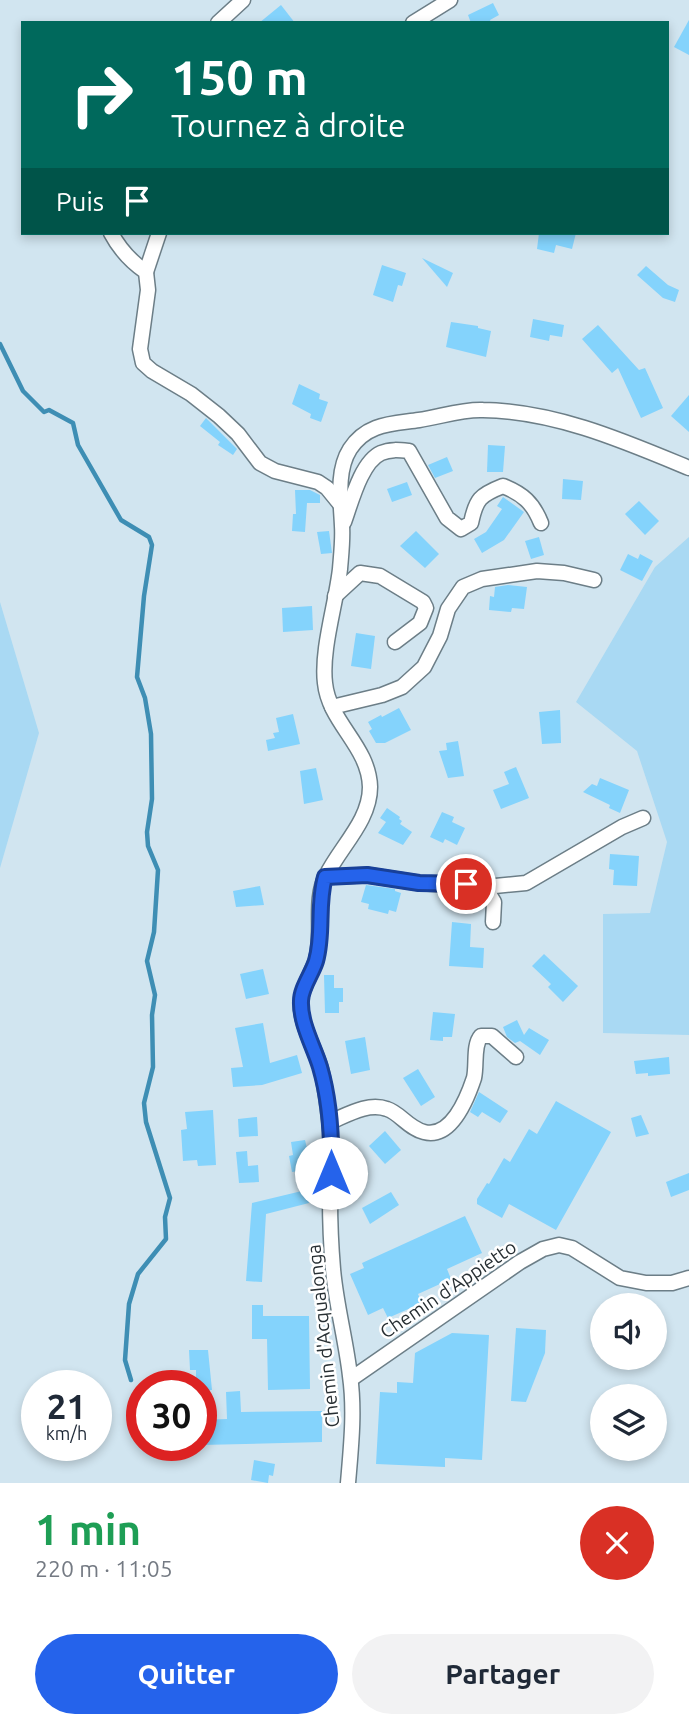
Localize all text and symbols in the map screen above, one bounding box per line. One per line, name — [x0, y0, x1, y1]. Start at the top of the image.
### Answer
icon: right — [56, 49, 147, 140]
text: 150 m — [171, 49, 308, 104]
text: Tournez à droite — [171, 107, 406, 143]
icon: arrive — [118, 182, 156, 220]
text: Puis — [56, 187, 104, 216]
pin — [436, 854, 496, 914]
icon: arrive — [447, 865, 485, 903]
position arrow — [294, 1136, 368, 1210]
street label: Chemin d'Appietto — [376, 1235, 520, 1343]
street label: Chemin d'Acqualonga — [302, 1243, 344, 1429]
map controls — [590, 1293, 667, 1461]
button: sound — [590, 1293, 667, 1370]
speed limit sign: 30 — [126, 1370, 217, 1461]
button: layers — [590, 1384, 667, 1461]
text: 21 — [47, 1386, 86, 1426]
text: km/h — [46, 1423, 87, 1443]
text: 1 min — [35, 1506, 141, 1553]
button: close — [580, 1506, 654, 1580]
text: 220 m · 11:05 — [35, 1556, 173, 1581]
button: Quitter — [35, 1634, 338, 1714]
button: Partager — [352, 1634, 654, 1714]

